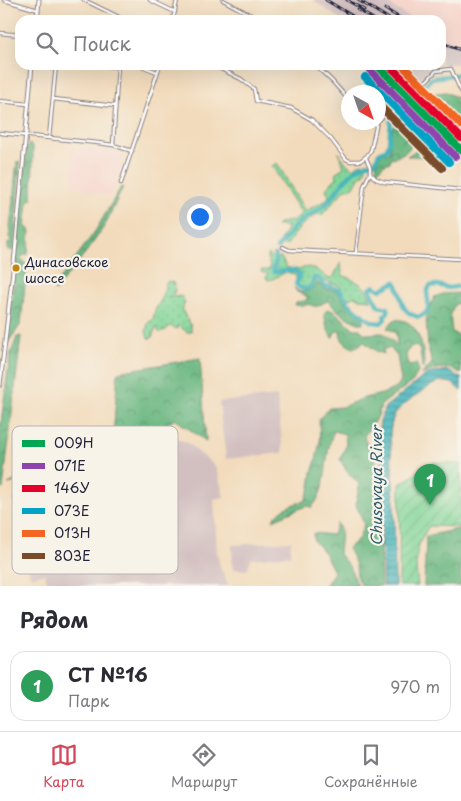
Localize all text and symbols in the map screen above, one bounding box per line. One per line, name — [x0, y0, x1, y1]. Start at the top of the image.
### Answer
search box — [15, 15, 446, 70]
icon: search — [33, 29, 61, 57]
text: Поиск — [73, 29, 131, 57]
north arrow — [341, 85, 386, 130]
your location — [187, 204, 213, 230]
place label: Динасовское шоссе — [24, 252, 109, 287]
marker: Динасовское шоссе — [11, 263, 21, 273]
water label: Chusovaya River — [364, 424, 387, 546]
legend — [12, 426, 178, 574]
text: 009Н — [54, 432, 94, 453]
text: 071Е — [54, 455, 86, 476]
pin: 1 — [414, 464, 446, 505]
text: 146У — [54, 477, 89, 498]
text: 073Е — [54, 500, 90, 521]
text: 013Н — [54, 522, 91, 543]
text: 803Е — [54, 545, 91, 566]
text: Рядом — [20, 603, 88, 635]
text: СТ №16 — [68, 660, 148, 688]
text: 1 — [33, 674, 41, 698]
text: 970 m — [390, 674, 440, 698]
text: Парк — [68, 688, 109, 712]
tab: Карта — [43, 741, 84, 792]
tab: Маршрут — [171, 741, 237, 792]
tab: Сохранённые — [324, 741, 418, 792]

